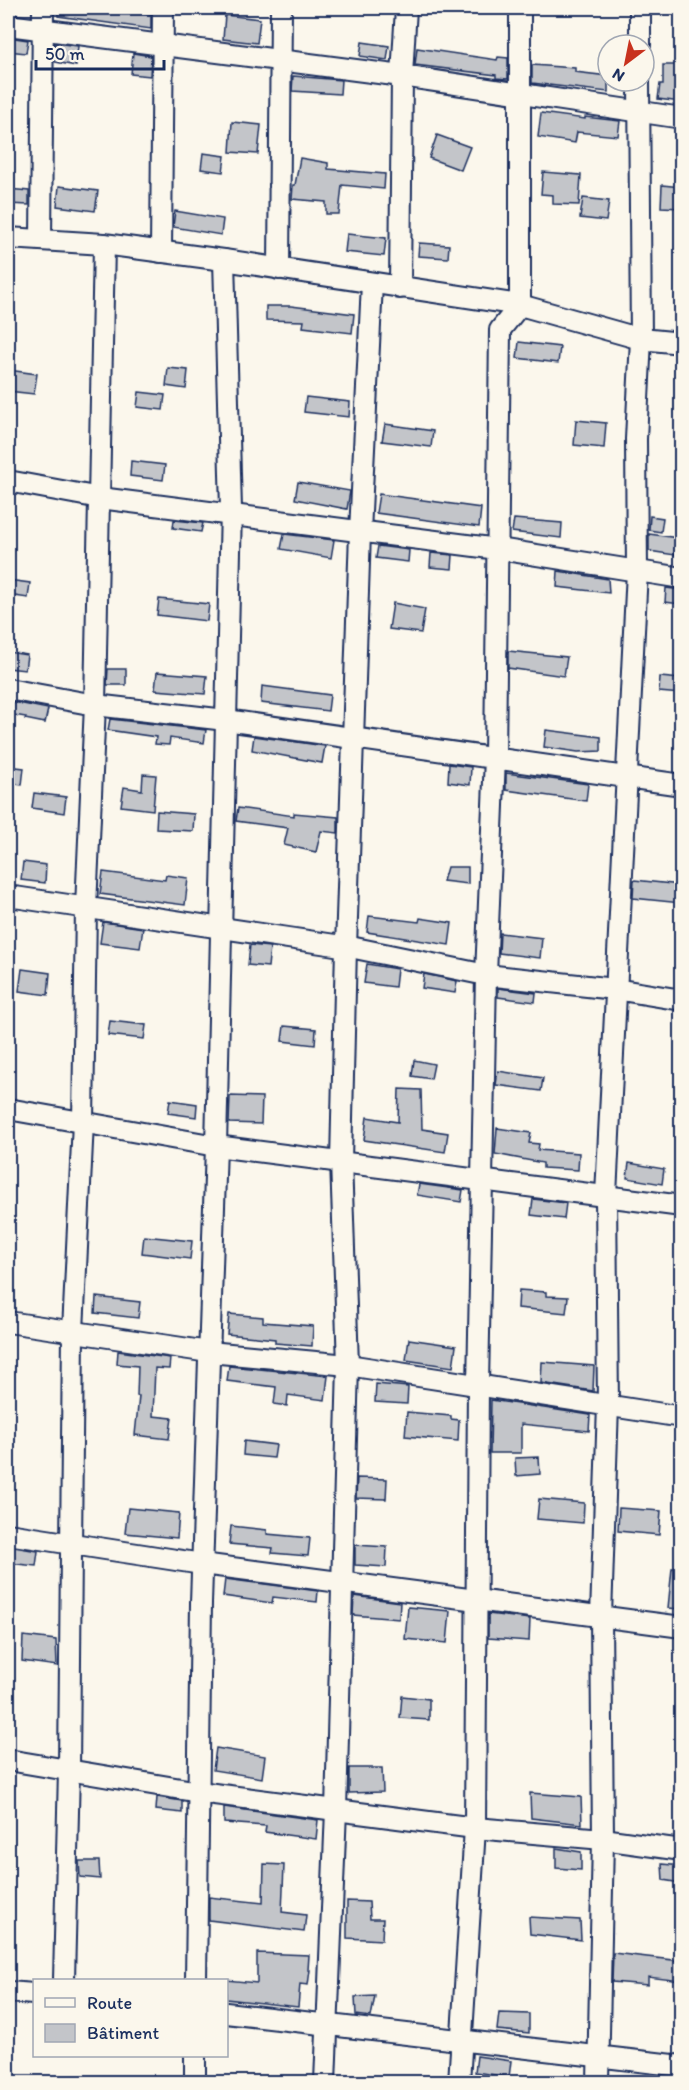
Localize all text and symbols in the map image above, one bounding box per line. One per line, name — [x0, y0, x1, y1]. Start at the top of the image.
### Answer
scale bar — [36, 33, 164, 71]
north arrow — [596, 33, 656, 93]
text: 50 m — [45, 43, 85, 65]
text: N — [609, 64, 628, 86]
legend — [33, 1979, 228, 2057]
text: Route — [87, 1992, 132, 2014]
text: Bâtiment — [87, 2022, 160, 2044]

